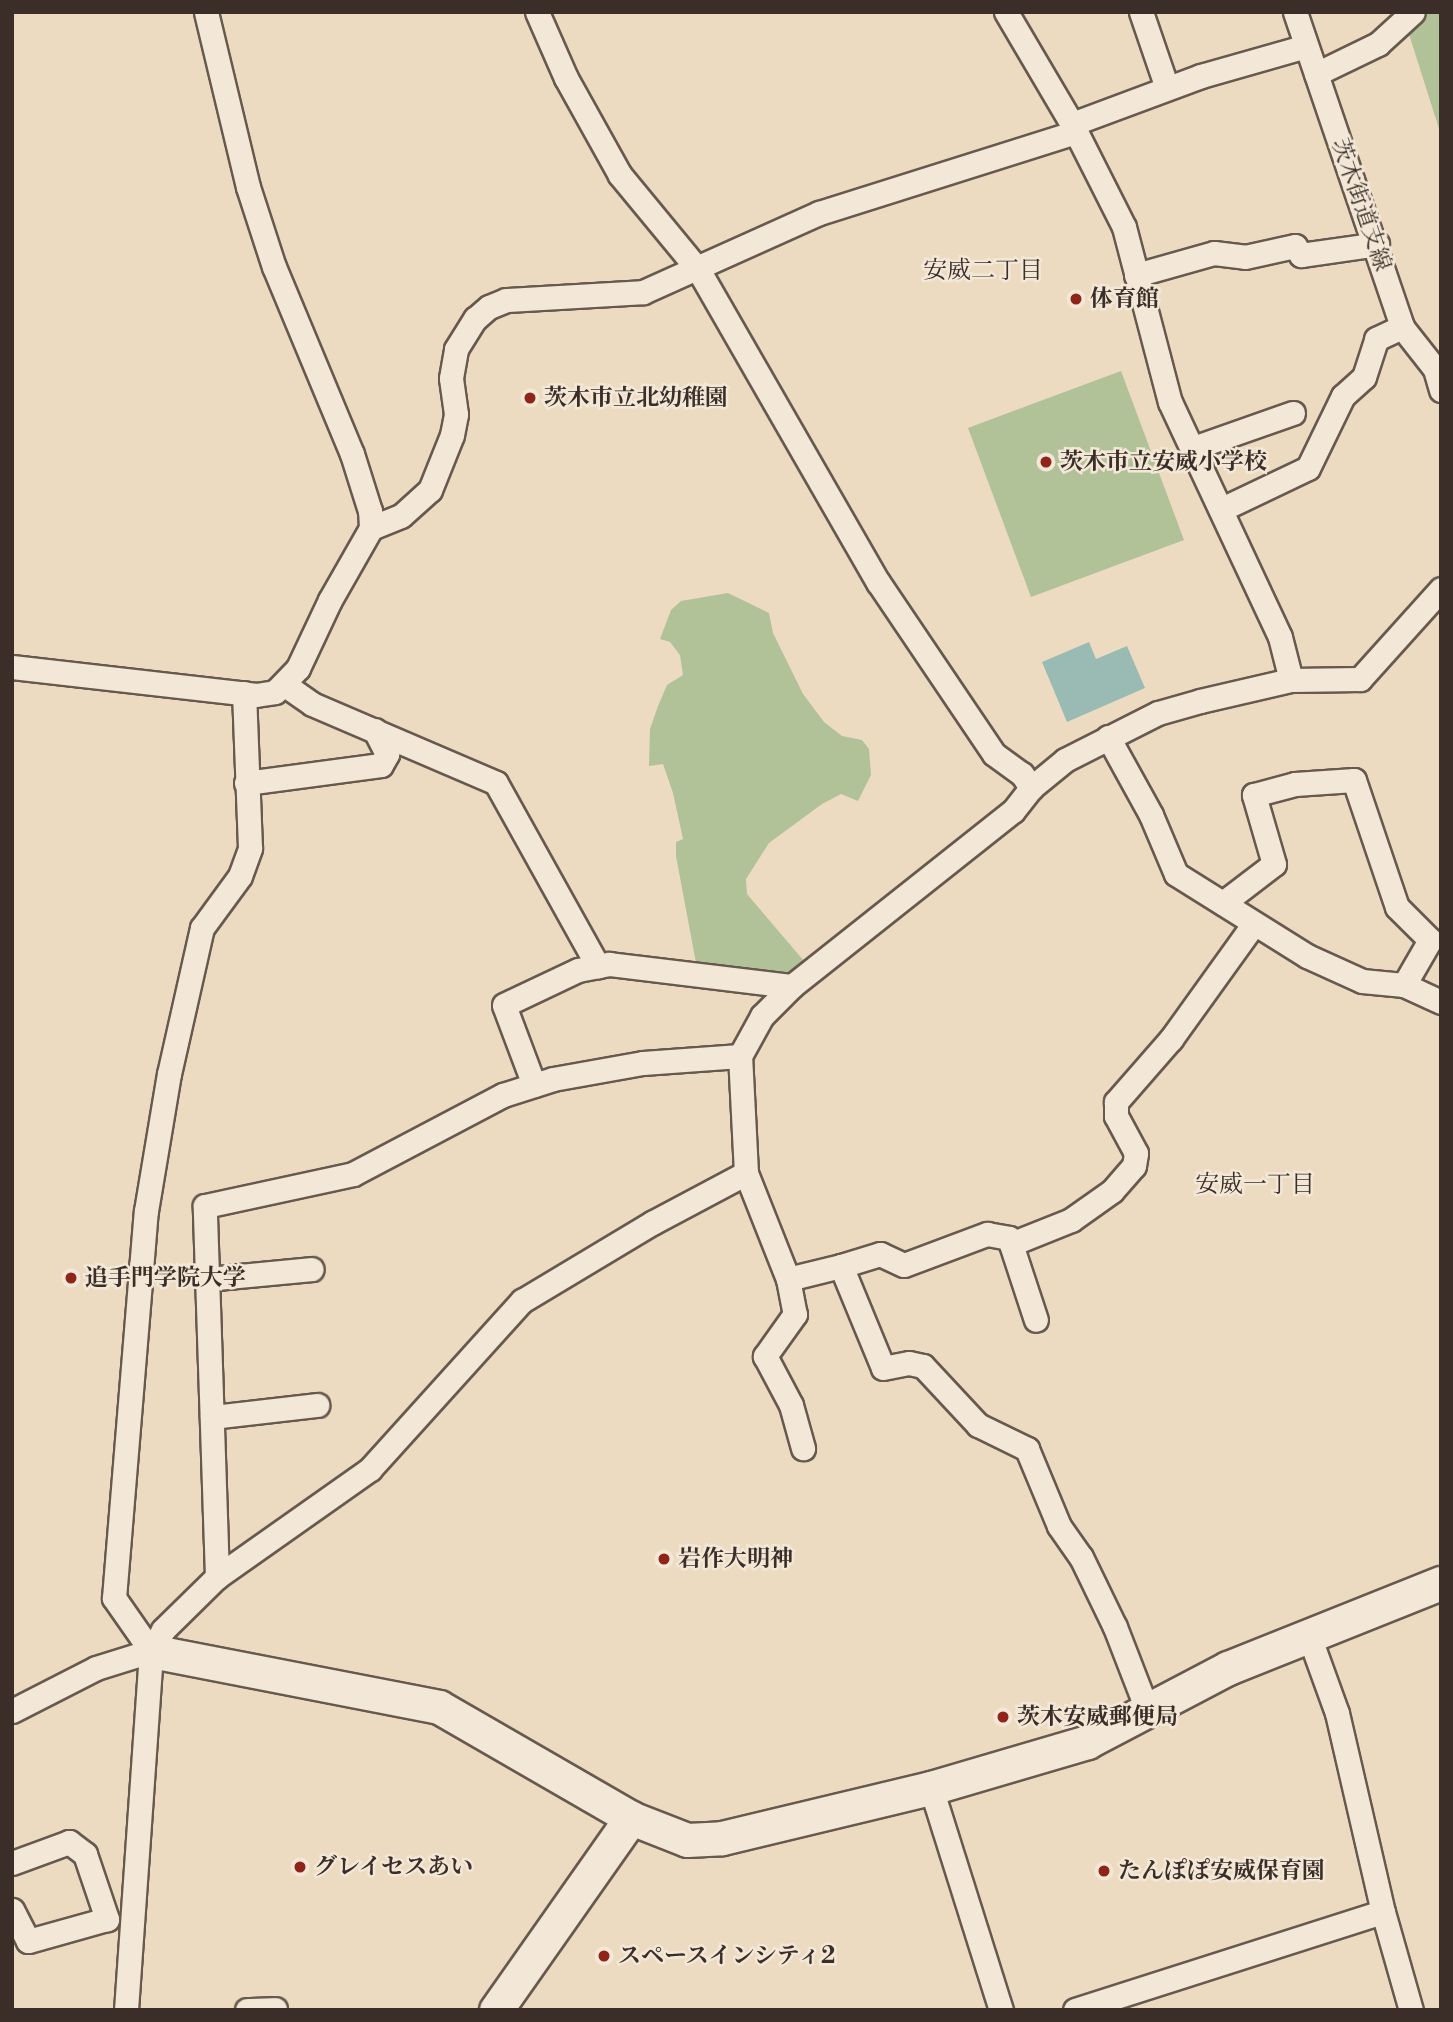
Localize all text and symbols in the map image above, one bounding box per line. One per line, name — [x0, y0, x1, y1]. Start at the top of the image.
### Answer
street label: 茨木街道支線 — [1325, 135, 1397, 275]
district label: 安威二丁目 — [923, 258, 1043, 286]
place label: 体育館 — [1090, 285, 1159, 313]
marker: 体育館 — [1068, 291, 1084, 307]
place label: 茨木市立北幼稚園 — [544, 384, 728, 412]
marker: 茨木市立北幼稚園 — [522, 390, 538, 406]
place label: 茨木市立安威小学校 — [1060, 448, 1267, 476]
marker: 茨木市立安威小学校 — [1038, 454, 1054, 470]
district label: 安威一丁目 — [1195, 1172, 1315, 1200]
place label: 追手門学院大学 — [85, 1264, 246, 1292]
marker: 追手門学院大学 — [63, 1270, 79, 1286]
place label: 岩作大明神 — [678, 1545, 793, 1573]
marker: 岩作大明神 — [656, 1551, 672, 1567]
place label: 茨木安威郵便局 — [1017, 1703, 1178, 1731]
marker: 茨木安威郵便局 — [995, 1709, 1011, 1725]
place label: グレイセスあい — [314, 1853, 475, 1881]
place label: たんぽぽ安威保育園 — [1118, 1857, 1325, 1885]
marker: グレイセスあい — [292, 1859, 308, 1875]
marker: たんぽぽ安威保育園 — [1096, 1863, 1112, 1879]
place label: スペースインシティ2 — [618, 1942, 839, 1970]
marker: スペースインシティ2 — [596, 1948, 612, 1964]

